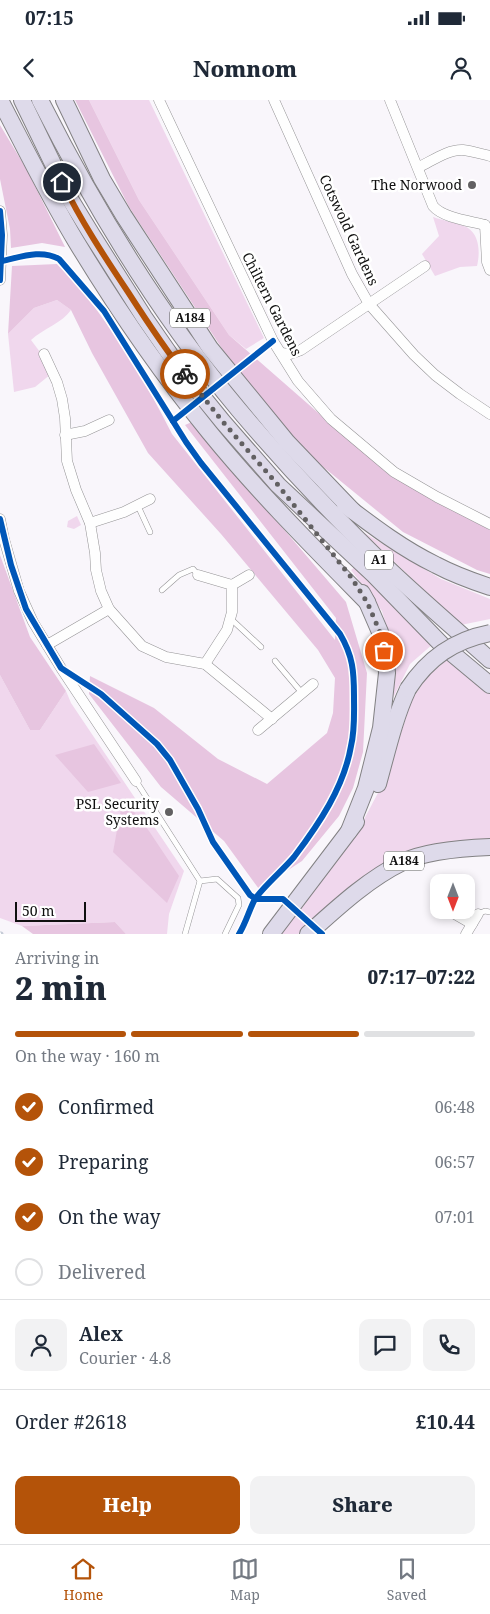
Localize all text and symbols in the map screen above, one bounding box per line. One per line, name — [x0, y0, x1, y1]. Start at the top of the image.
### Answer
text: 07:15 — [25, 5, 74, 31]
text: Nomnom — [193, 53, 297, 83]
icon: back — [15, 54, 43, 82]
icon: person — [447, 54, 475, 82]
pin — [41, 161, 83, 203]
icon: home — [48, 168, 76, 196]
street label: Cotswold Gardens — [315, 171, 384, 288]
place label: The Norwood — [371, 175, 462, 194]
marker: The Norwood — [466, 179, 478, 191]
street label: Chiltern Gardens — [238, 249, 307, 359]
road number: A184 — [170, 308, 210, 328]
courier — [160, 349, 210, 399]
icon: bike — [171, 360, 199, 388]
road number: A1 — [365, 550, 393, 570]
pin — [363, 630, 405, 672]
icon: bag — [370, 637, 398, 665]
place label: PSL Security Systems — [76, 794, 159, 829]
marker: PSL Security Systems — [163, 806, 175, 818]
road number: A184 — [384, 851, 424, 870]
north arrow — [430, 874, 475, 919]
map controls — [430, 874, 475, 919]
scale bar — [15, 899, 86, 922]
text: 50 m — [22, 901, 55, 920]
text: Arriving in — [15, 947, 99, 969]
text: 07:17–07:22 — [367, 964, 475, 990]
text: 2 min — [15, 966, 107, 1009]
text: On the way · 160 m — [15, 1045, 160, 1067]
icon: check — [15, 1093, 43, 1121]
text: Confirmed — [58, 1094, 154, 1120]
text: 06:48 — [435, 1096, 475, 1118]
icon: check — [15, 1148, 43, 1176]
text: Preparing — [58, 1149, 148, 1175]
text: 06:57 — [435, 1151, 475, 1173]
icon: check — [15, 1203, 43, 1231]
text: On the way — [58, 1204, 161, 1230]
text: 07:01 — [435, 1206, 475, 1228]
text: Delivered — [58, 1259, 146, 1285]
button: person — [15, 1319, 67, 1371]
button: chat — [359, 1319, 411, 1371]
button: phone — [423, 1319, 475, 1371]
text: Alex — [79, 1321, 123, 1347]
text: Courier · 4.8 — [79, 1347, 171, 1369]
text: Order #2618 — [15, 1409, 127, 1435]
text: £10.44 — [416, 1409, 475, 1435]
button: Help — [15, 1476, 240, 1534]
button: Share — [250, 1476, 475, 1534]
tab: Home — [63, 1555, 103, 1604]
tab: Map — [230, 1555, 260, 1604]
tab: Saved — [387, 1555, 427, 1604]

